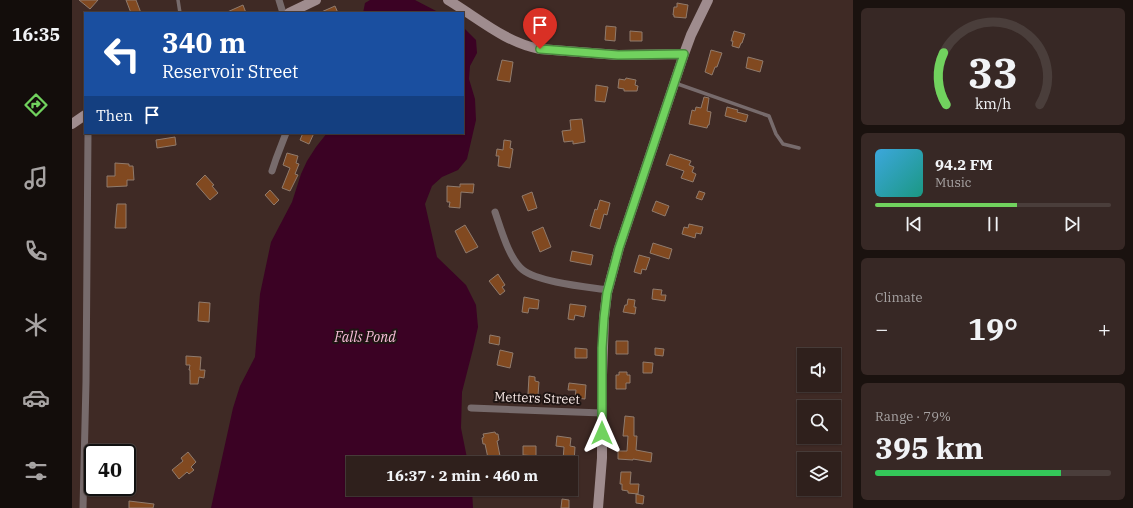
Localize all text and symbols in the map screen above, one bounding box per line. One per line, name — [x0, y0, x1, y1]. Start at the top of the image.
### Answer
pin — [523, 8, 557, 49]
icon: arrive — [529, 14, 551, 36]
text: 16:35 — [12, 23, 60, 46]
text: 340 m — [162, 24, 246, 61]
icon: left — [96, 28, 148, 80]
text: 33 — [968, 44, 1018, 98]
text: Reservoir Street — [162, 60, 298, 83]
icon: directions — [22, 91, 50, 119]
text: km/h — [975, 93, 1011, 112]
icon: arrive — [141, 104, 163, 126]
text: Then — [96, 106, 133, 125]
text: 94.2 FM — [935, 155, 993, 174]
icon: music — [22, 164, 50, 192]
text: Music — [935, 174, 972, 191]
icon: previous — [903, 213, 925, 235]
icon: pause — [982, 213, 1004, 235]
icon: next — [1061, 213, 1083, 235]
icon: phone — [22, 237, 50, 265]
text: Climate — [875, 289, 922, 306]
text: 19° — [968, 309, 1018, 348]
icon: climate — [22, 311, 50, 339]
text: − — [875, 314, 888, 343]
text: + — [1098, 314, 1111, 343]
water label: Falls Pond — [333, 328, 396, 346]
map controls — [797, 348, 841, 496]
button: sound — [797, 348, 841, 392]
icon: car — [22, 384, 50, 412]
street label: Metters Street — [494, 388, 581, 408]
button: search — [797, 400, 841, 444]
text: Range · 79% — [875, 408, 951, 425]
position arrow — [581, 412, 623, 454]
text: 395 km — [875, 428, 984, 467]
speed limit sign: 40 — [84, 444, 136, 496]
button: layers — [797, 452, 841, 496]
icon: filters — [22, 457, 50, 485]
text: 16:37 · 2 min · 460 m — [386, 466, 538, 485]

